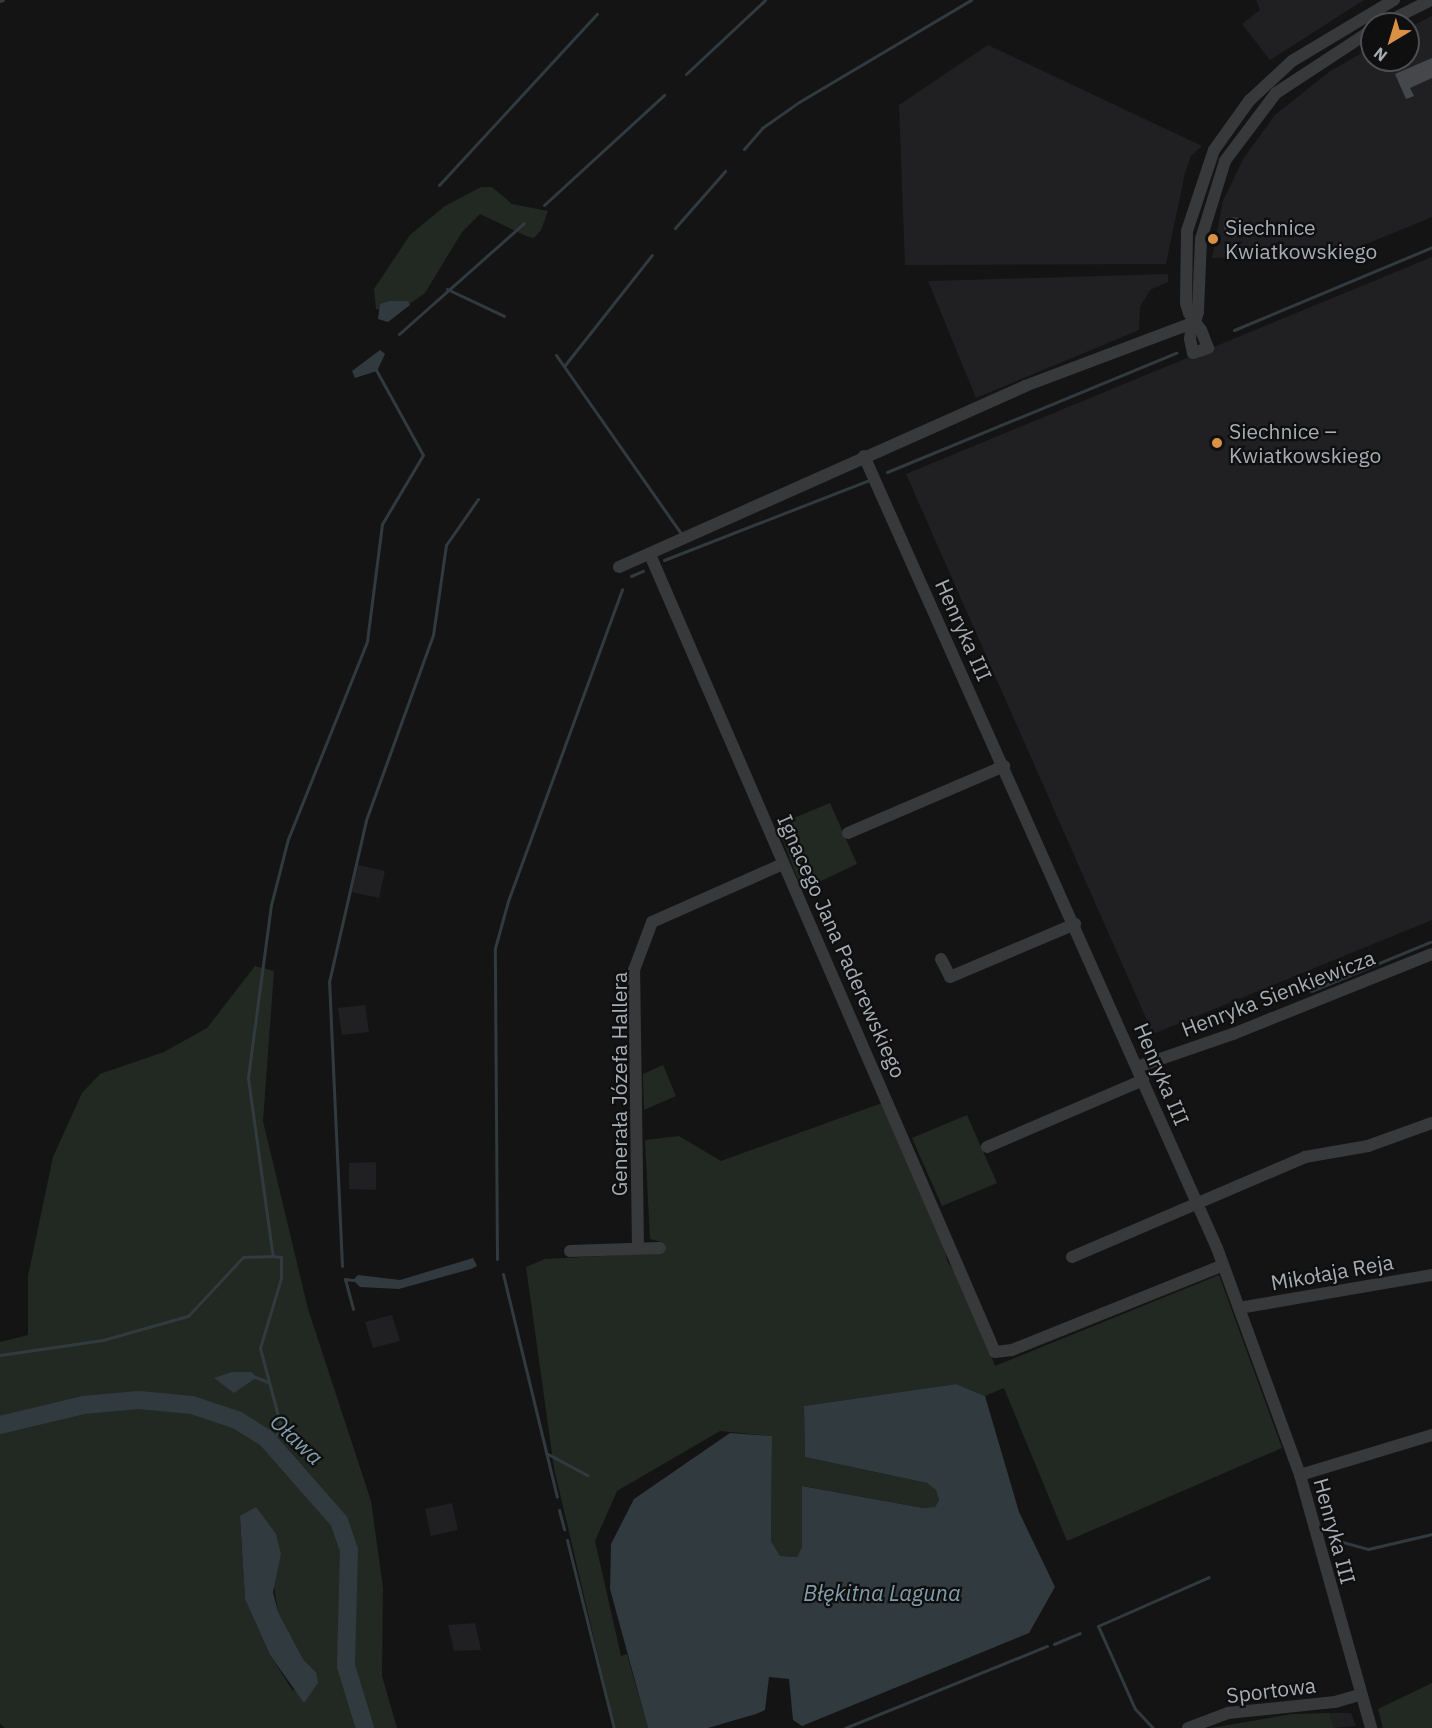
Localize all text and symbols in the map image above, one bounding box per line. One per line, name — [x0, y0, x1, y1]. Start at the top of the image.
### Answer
north arrow — [1360, 12, 1420, 72]
text: N — [1369, 43, 1391, 66]
place label: Siechnice Kwiatkowskiego — [1225, 214, 1377, 264]
marker: Siechnice Kwiatkowskiego — [1206, 232, 1220, 246]
place label: Siechnice – Kwiatkowskiego — [1229, 418, 1381, 468]
marker: Siechnice – Kwiatkowskiego — [1210, 436, 1224, 450]
street label: Henryka III — [930, 575, 998, 685]
street label: Ignacego Jana Paderewskiego — [772, 810, 912, 1082]
street label: Henryka Sienkiewicza — [1178, 944, 1378, 1042]
street label: Generała Józefa Hallera — [606, 972, 632, 1196]
street label: Henryka III — [1129, 1019, 1195, 1129]
street label: Mikołaja Reja — [1269, 1249, 1395, 1295]
water label: Oława — [265, 1408, 329, 1470]
street label: Henryka III — [1309, 1475, 1361, 1587]
water label: Błękitna Laguna — [803, 1580, 961, 1606]
street label: Sportowa — [1225, 1672, 1317, 1708]

